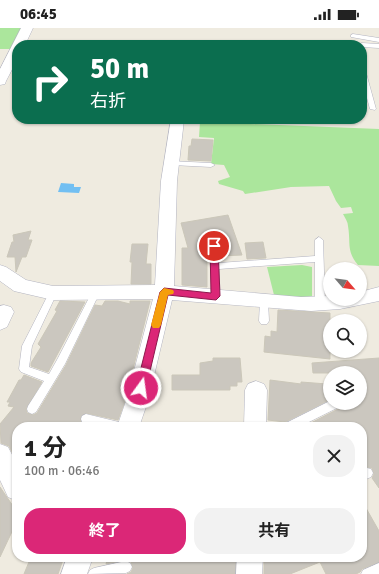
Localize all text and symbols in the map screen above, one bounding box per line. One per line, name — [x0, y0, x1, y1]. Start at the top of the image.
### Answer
text: 06:45 — [20, 5, 57, 23]
text: 50 m — [90, 52, 149, 86]
icon: right — [24, 56, 76, 108]
text: 右折 — [90, 90, 126, 112]
pin — [197, 229, 231, 263]
icon: arrive — [203, 235, 225, 257]
north arrow — [323, 262, 367, 306]
map controls — [323, 262, 367, 410]
button: search — [323, 314, 367, 358]
button: layers — [323, 366, 367, 410]
position arrow — [120, 367, 162, 409]
text: 1 分 — [24, 433, 66, 463]
button: close — [313, 435, 355, 477]
text: 100 m · 06:46 — [24, 463, 100, 479]
button: 終了 — [24, 508, 186, 554]
button: 共有 — [194, 508, 355, 554]

